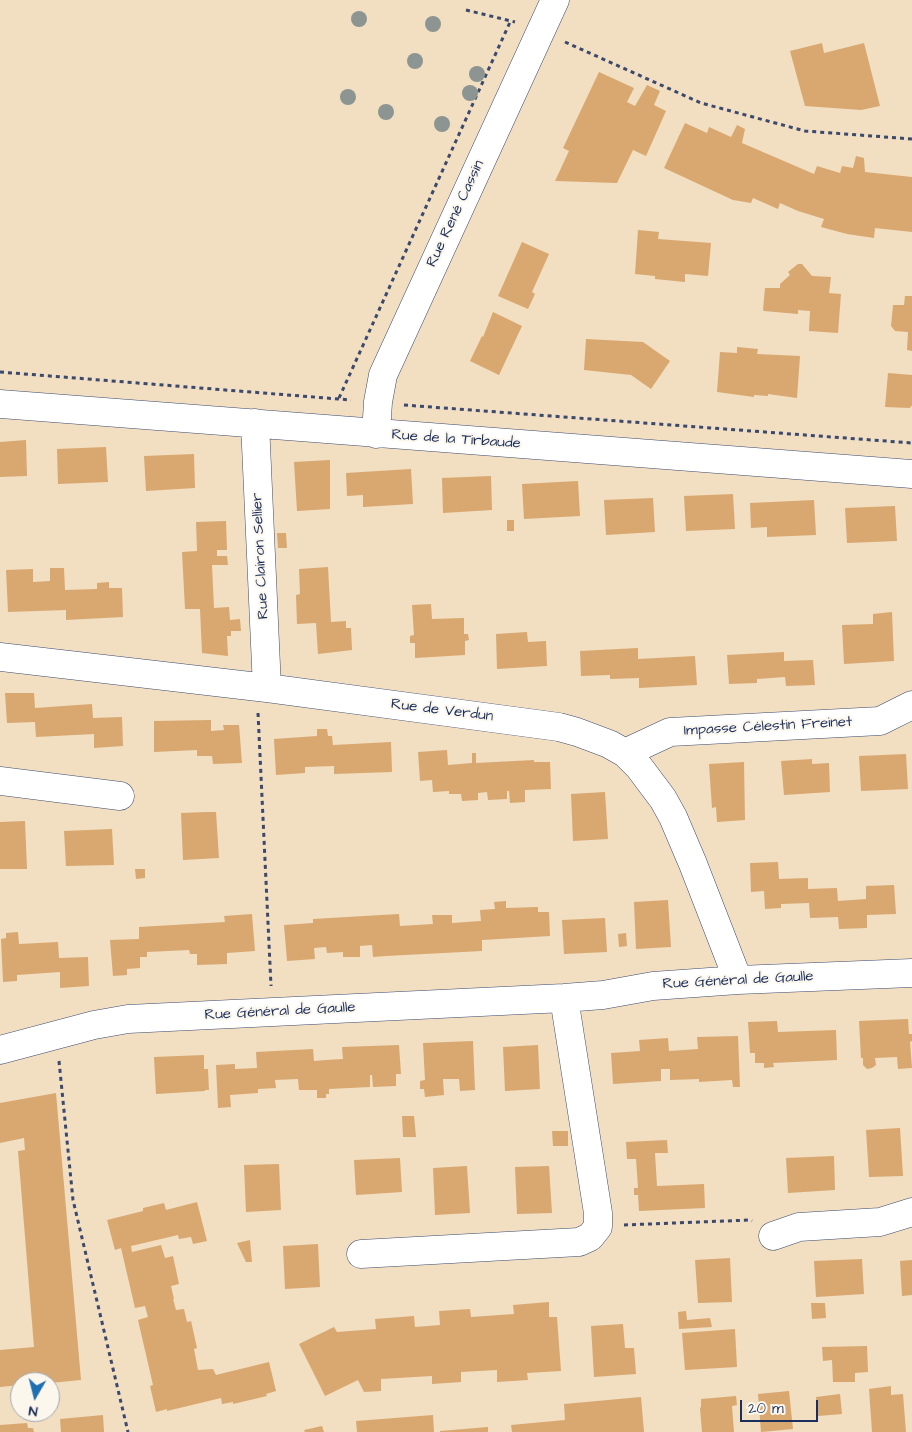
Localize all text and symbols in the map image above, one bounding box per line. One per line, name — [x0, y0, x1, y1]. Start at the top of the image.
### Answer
street label: Rue René Cassin — [423, 158, 489, 270]
street label: Rue de la Tirbaude — [391, 427, 521, 453]
street label: Rue Clairon Sellier — [249, 492, 273, 620]
street label: Rue de Verdun — [390, 696, 494, 726]
street label: Impasse Célestin Freinet — [683, 714, 853, 740]
street label: Rue Général de Gaulle — [662, 968, 814, 994]
street label: Rue Général de Gaulle — [204, 999, 356, 1025]
north arrow — [10, 1372, 60, 1422]
scale bar — [742, 1390, 820, 1422]
text: 20 m — [748, 1398, 784, 1419]
text: N — [27, 1400, 39, 1421]

